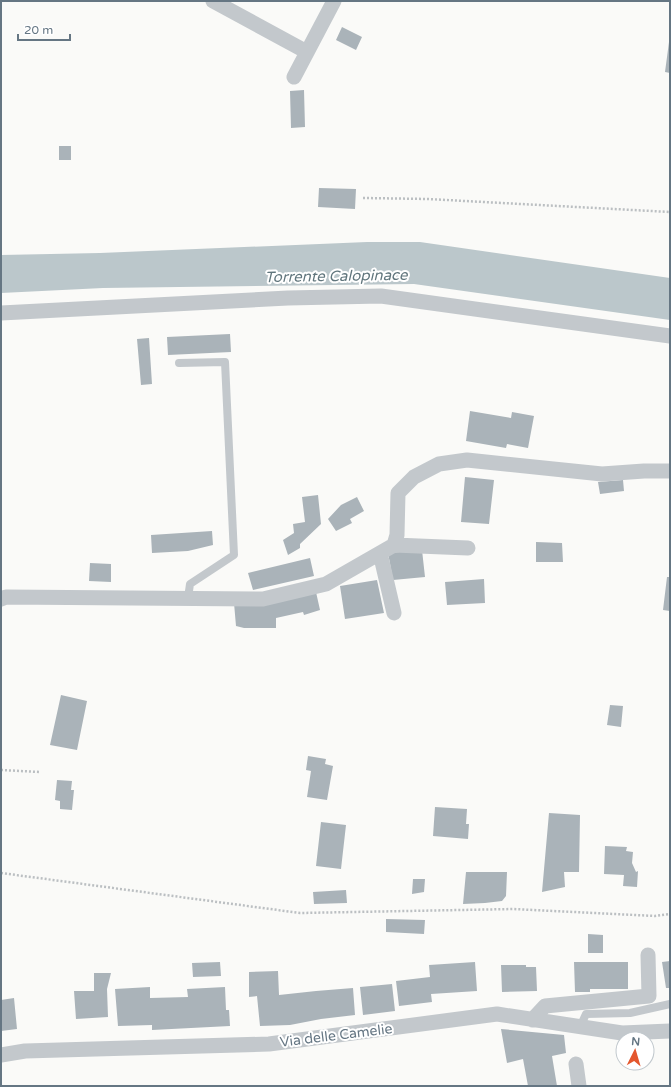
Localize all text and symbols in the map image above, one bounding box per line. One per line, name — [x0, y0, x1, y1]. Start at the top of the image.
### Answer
scale bar — [18, 16, 70, 42]
text: 20 m — [24, 23, 53, 37]
water label: Torrente Calopinace — [264, 266, 409, 286]
street label: Via delle Camelie — [279, 1020, 393, 1051]
north arrow — [615, 1031, 655, 1071]
text: N — [631, 1035, 641, 1048]

